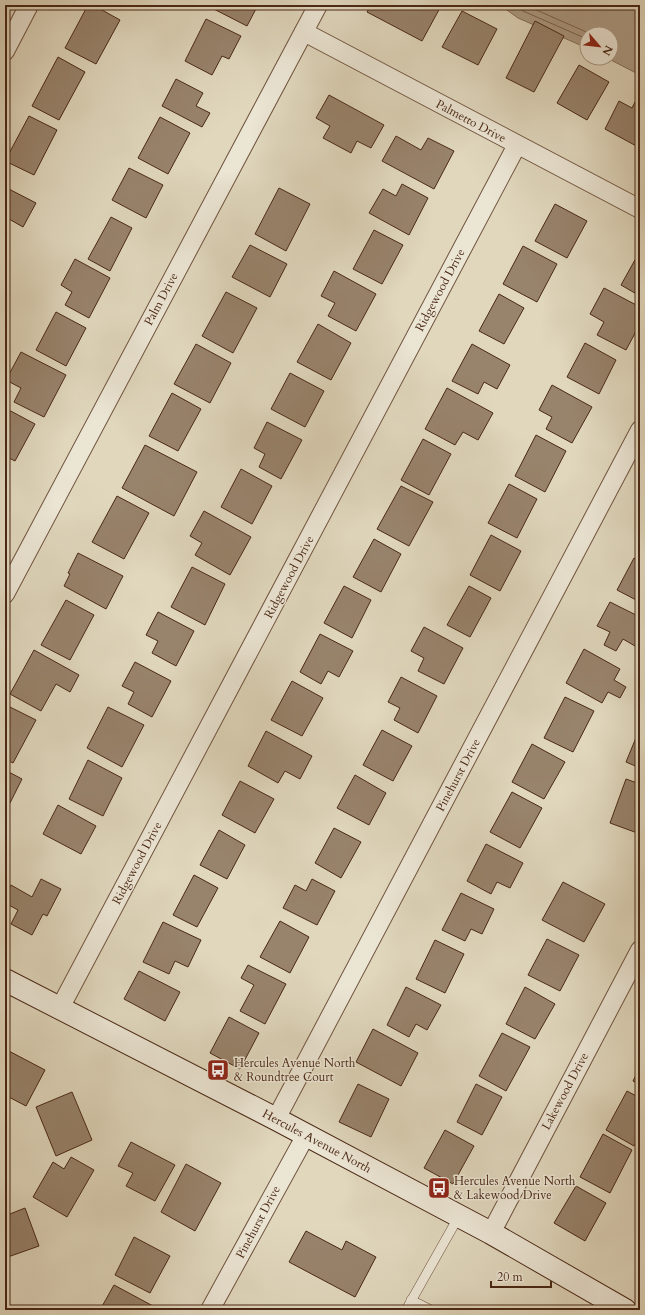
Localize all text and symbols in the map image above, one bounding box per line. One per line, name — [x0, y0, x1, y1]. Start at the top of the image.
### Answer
north arrow — [579, 26, 619, 66]
text: N — [598, 43, 616, 59]
street label: Palmetto Drive — [433, 96, 509, 146]
street label: Ridgewood Drive — [411, 246, 469, 334]
street label: Palm Drive — [140, 270, 182, 328]
street label: Ridgewood Drive — [260, 533, 318, 621]
street label: Pinehurst Drive — [432, 736, 484, 814]
street label: Ridgewood Drive — [108, 819, 166, 907]
street label: Lakewood Drive — [538, 1049, 592, 1133]
place label: Hercules Avenue North & Roundtree Court — [234, 1055, 356, 1085]
bus stop icon: Hercules Avenue North & Roundtree Court — [205, 1057, 231, 1083]
street label: Hercules Avenue North — [260, 1105, 375, 1177]
place label: Hercules Avenue North & Lakewood Drive — [454, 1173, 576, 1203]
bus stop icon: Hercules Avenue North & Lakewood Drive — [426, 1175, 452, 1201]
street label: Pinehurst Drive — [232, 1183, 284, 1261]
scale bar — [491, 1263, 551, 1289]
text: 20 m — [497, 1269, 524, 1285]

